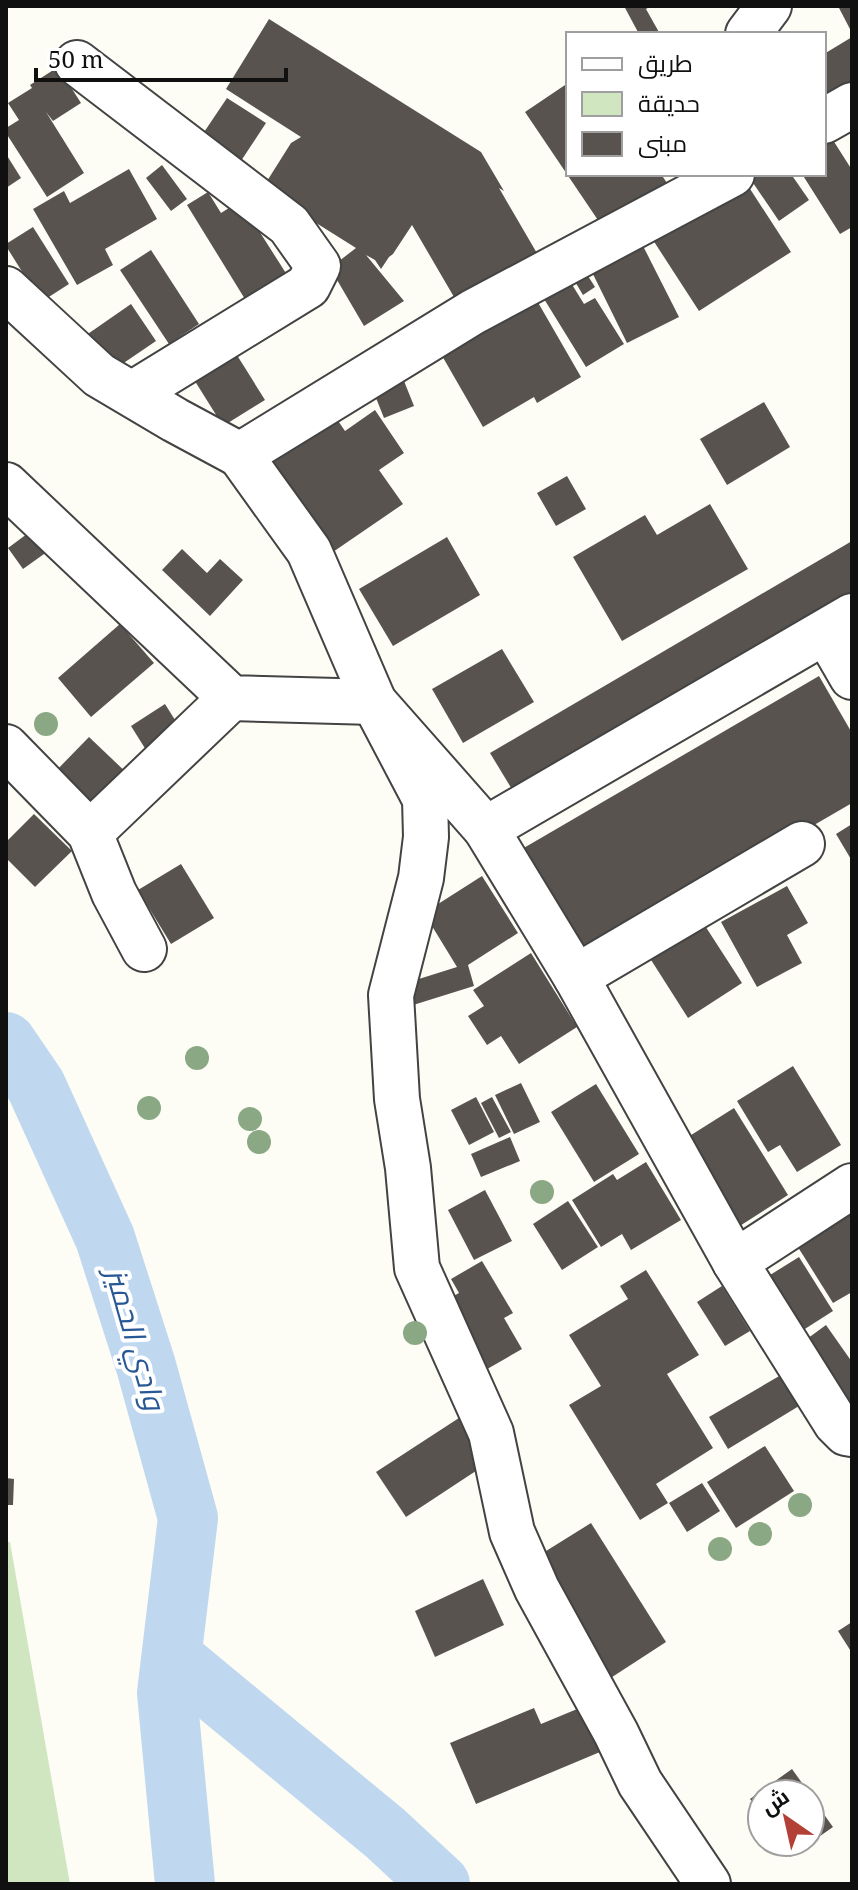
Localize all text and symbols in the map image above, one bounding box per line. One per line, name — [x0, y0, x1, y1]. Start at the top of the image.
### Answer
scale bar — [36, 32, 286, 82]
legend — [566, 32, 826, 176]
text: 50 m — [48, 42, 104, 75]
text: طريق — [638, 46, 693, 79]
text: حديقة — [638, 86, 700, 119]
text: مبنى — [638, 126, 687, 159]
water label: وادي الحميز — [92, 1259, 177, 1417]
north arrow — [746, 1778, 826, 1858]
text: ش — [754, 1780, 794, 1821]

